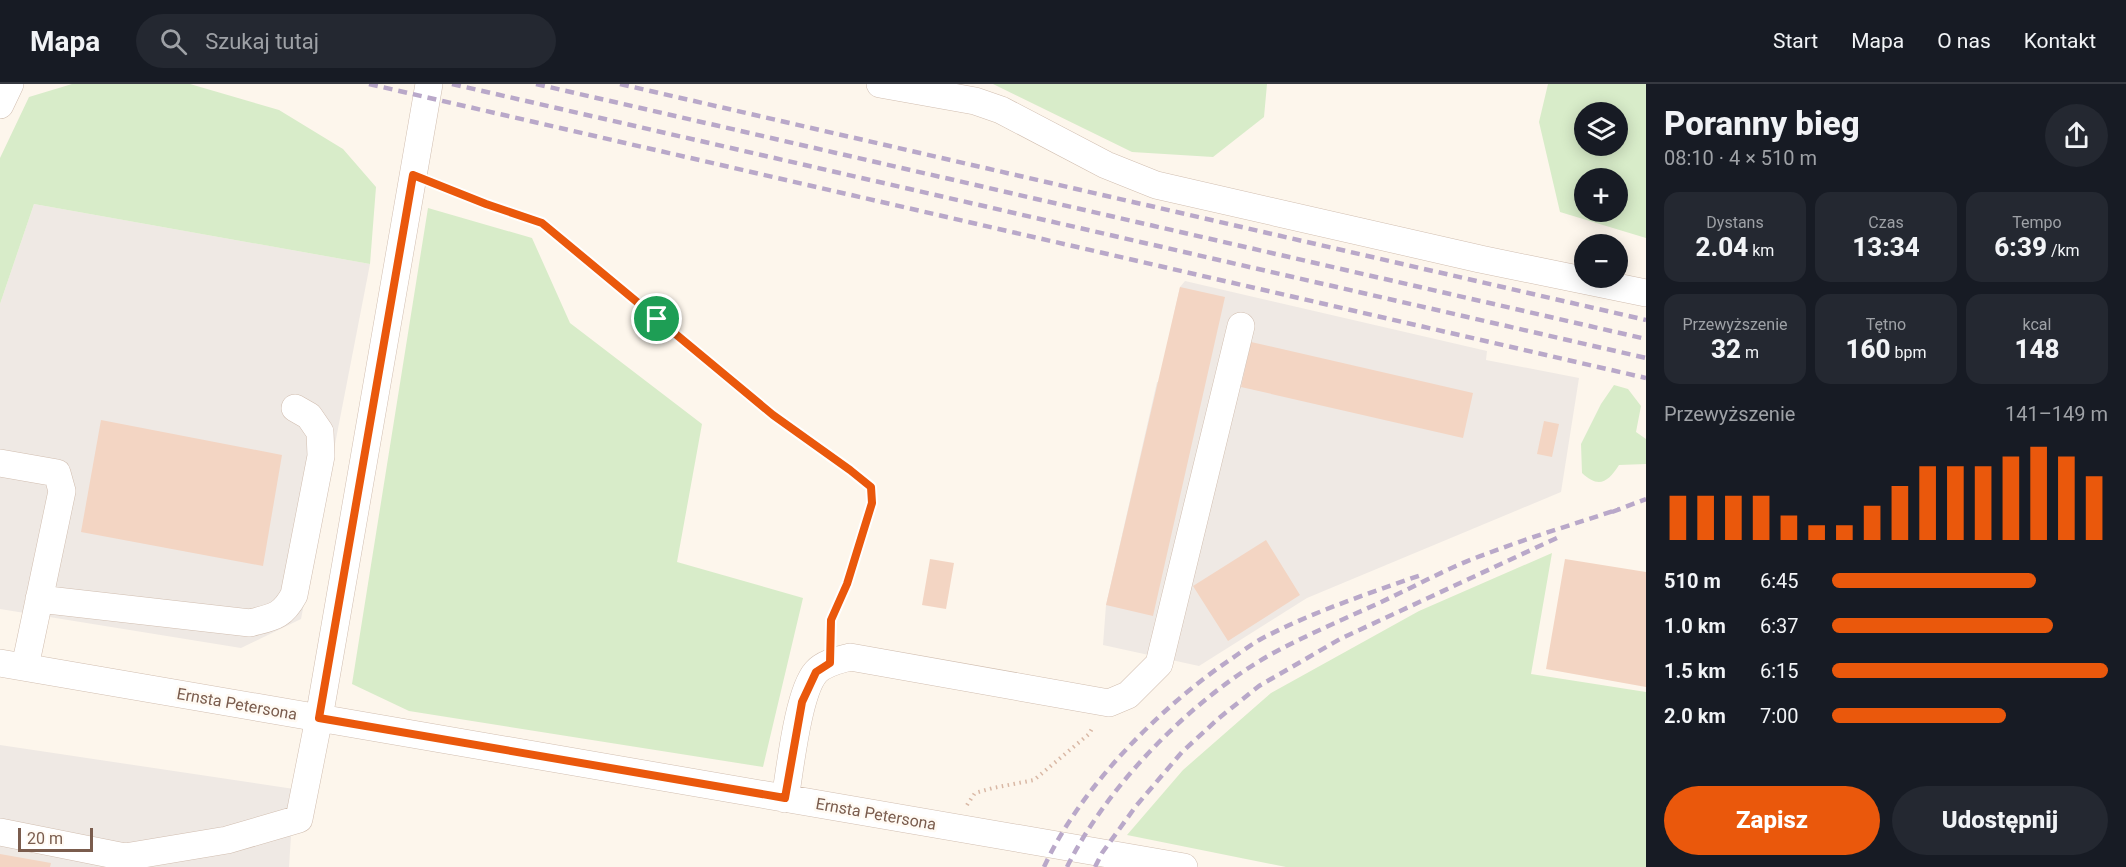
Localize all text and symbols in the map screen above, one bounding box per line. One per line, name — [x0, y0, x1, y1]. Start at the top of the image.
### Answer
search box — [136, 14, 556, 68]
text: Mapa — [30, 25, 100, 58]
icon: search — [157, 25, 190, 58]
text: Szukaj tutaj — [205, 29, 319, 54]
text: Start — [1773, 29, 1818, 53]
text: Mapa — [1851, 29, 1904, 53]
text: O nas — [1937, 29, 1991, 53]
text: Kontakt — [2024, 29, 2096, 53]
map controls — [1574, 102, 1628, 288]
button: layers — [1574, 102, 1628, 156]
text: Poranny bieg — [1664, 104, 1860, 143]
button: share — [2045, 104, 2108, 167]
text: 08:10 · 4 × 510 m — [1664, 146, 1817, 170]
button: + — [1574, 168, 1628, 222]
text: Dystans — [1706, 213, 1764, 232]
text: Czas — [1868, 213, 1904, 232]
text: Tempo — [2012, 213, 2062, 232]
text: 2.04 — [1696, 232, 1748, 262]
text: 13:34 — [1852, 232, 1920, 262]
text: 6:39 — [1994, 232, 2047, 262]
button: − — [1574, 234, 1628, 288]
text: km — [1748, 241, 1774, 260]
text: /km — [2047, 241, 2080, 260]
pin — [631, 293, 682, 344]
icon: arrive — [640, 302, 673, 335]
text: Przewyższenie — [1682, 315, 1788, 334]
text: Tętno — [1866, 315, 1906, 334]
text: kcal — [2023, 315, 2051, 334]
text: 32 — [1711, 334, 1741, 364]
text: 160 — [1846, 334, 1891, 364]
text: 148 — [2015, 334, 2059, 364]
text: m — [1741, 343, 1759, 362]
text: bpm — [1891, 343, 1926, 362]
text: Przewyższenie — [1664, 402, 1795, 426]
text: 141–149 m — [2005, 402, 2108, 426]
text: 510 m — [1664, 569, 1721, 593]
text: 6:45 — [1760, 569, 1799, 593]
text: 1.0 km — [1664, 614, 1726, 638]
text: 6:37 — [1760, 614, 1799, 638]
text: 1.5 km — [1664, 659, 1726, 683]
text: 6:15 — [1760, 659, 1799, 683]
street label: Ernsta Petersona — [175, 684, 299, 724]
text: 2.0 km — [1664, 704, 1726, 728]
text: 7:00 — [1760, 704, 1799, 728]
button: Zapisz — [1664, 786, 1880, 855]
button: Udostępnij — [1892, 786, 2108, 855]
street label: Ernsta Petersona — [814, 794, 938, 834]
scale bar — [18, 825, 93, 852]
text: 20 m — [27, 829, 63, 848]

